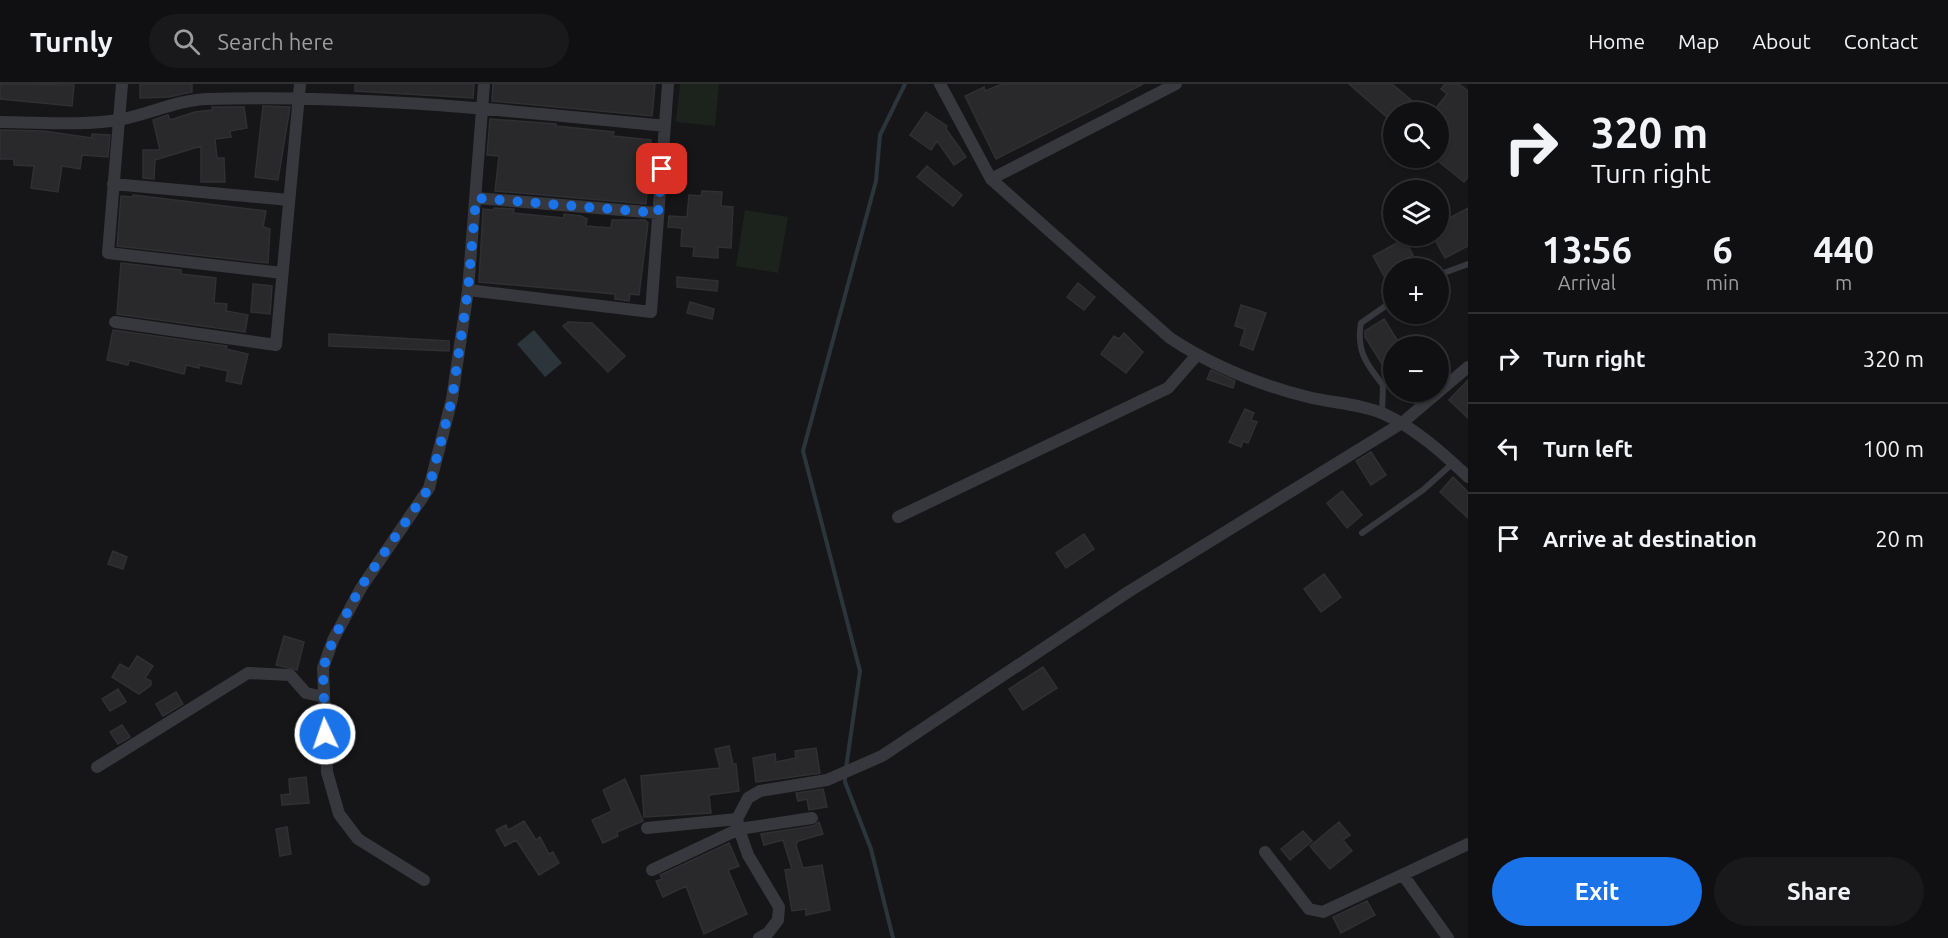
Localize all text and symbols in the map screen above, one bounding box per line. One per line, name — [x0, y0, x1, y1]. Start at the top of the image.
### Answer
search box — [149, 14, 569, 68]
icon: search — [170, 25, 203, 58]
text: Turnly — [30, 26, 113, 57]
text: Search here — [218, 29, 334, 54]
text: Home — [1588, 29, 1645, 53]
text: Map — [1678, 29, 1719, 53]
text: About — [1752, 29, 1811, 53]
text: Contact — [1844, 29, 1918, 53]
map controls — [1383, 102, 1449, 402]
button: search — [1383, 102, 1449, 168]
icon: right — [1492, 108, 1570, 186]
text: 320 m — [1591, 109, 1708, 156]
pin — [636, 143, 687, 194]
icon: arrive — [645, 152, 678, 185]
text: Turn right — [1591, 158, 1711, 188]
button: layers — [1383, 180, 1449, 246]
text: 13:56 — [1542, 229, 1632, 270]
text: 6 — [1712, 229, 1733, 270]
text: 440 — [1813, 229, 1874, 270]
button: + — [1383, 258, 1449, 324]
text: Arrival — [1558, 271, 1616, 294]
text: min — [1706, 271, 1739, 294]
text: m — [1835, 271, 1852, 294]
button: − — [1383, 336, 1449, 402]
icon: right — [1492, 342, 1525, 375]
text: Turn right — [1543, 346, 1645, 371]
text: 320 m — [1863, 346, 1924, 371]
icon: left — [1492, 432, 1525, 465]
text: Turn left — [1543, 436, 1633, 461]
text: 100 m — [1863, 436, 1924, 461]
icon: arrive — [1492, 522, 1525, 555]
text: Arrive at destination — [1543, 526, 1757, 551]
text: 20 m — [1875, 526, 1924, 551]
position arrow — [293, 702, 357, 766]
button: Exit — [1492, 857, 1702, 926]
button: Share — [1714, 857, 1924, 926]

